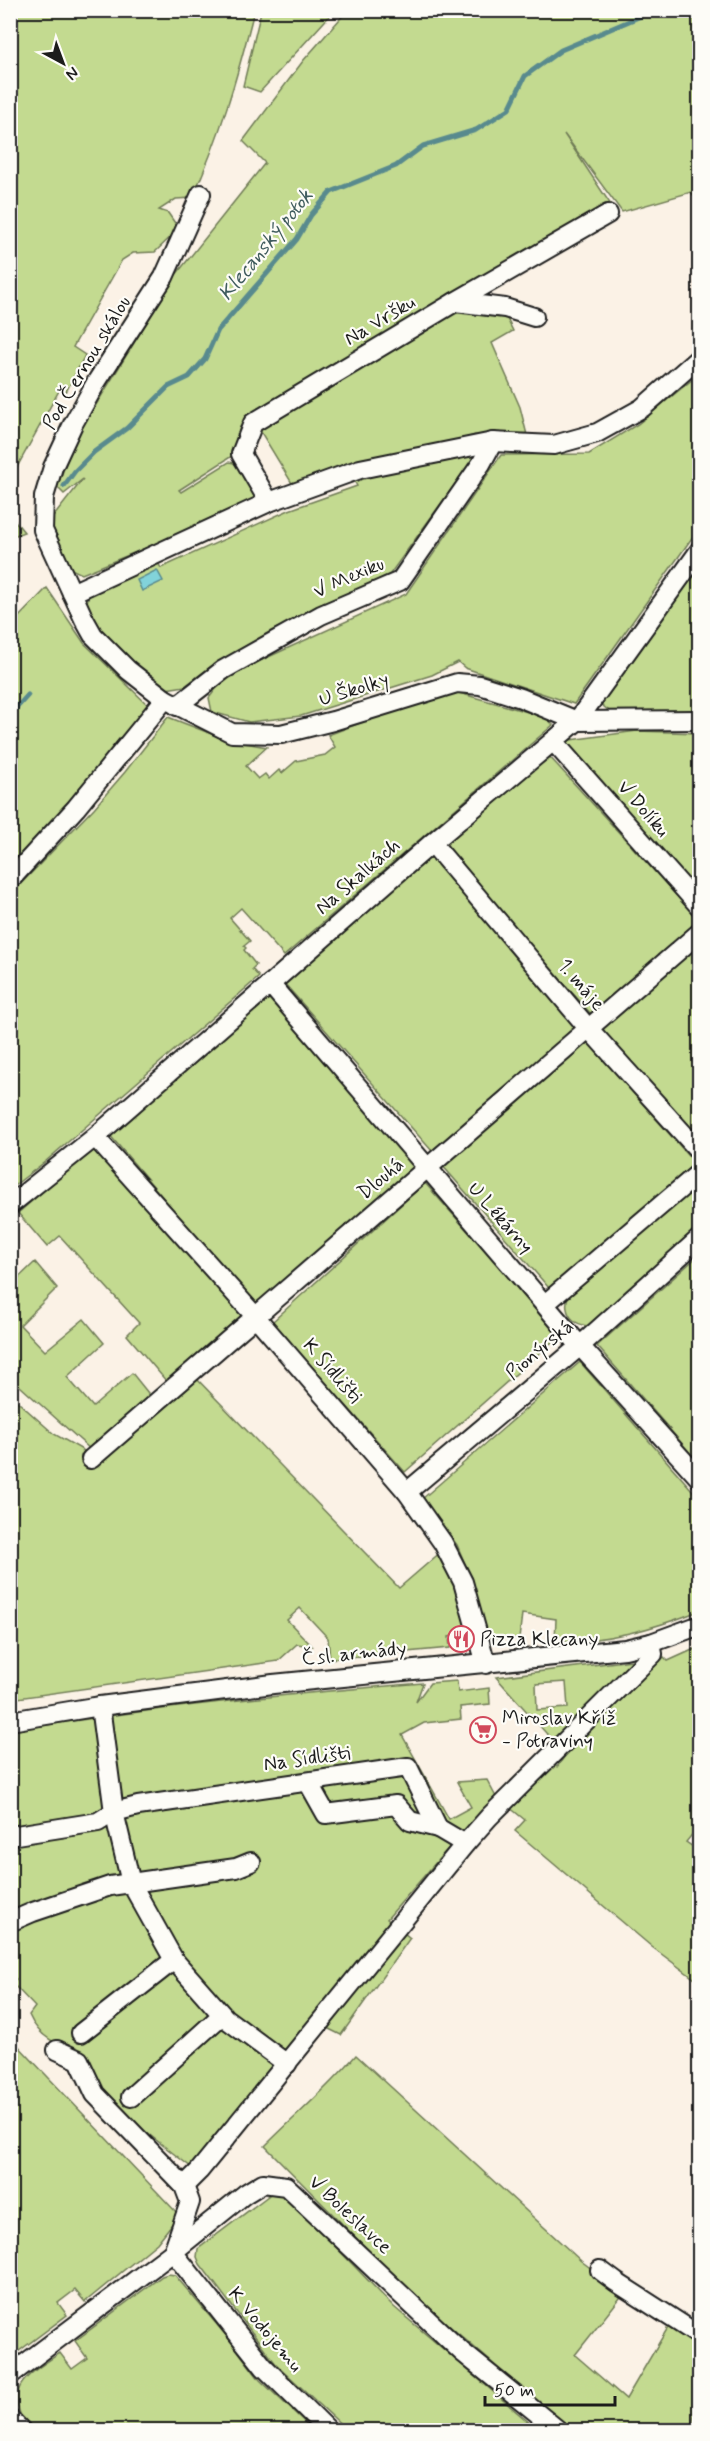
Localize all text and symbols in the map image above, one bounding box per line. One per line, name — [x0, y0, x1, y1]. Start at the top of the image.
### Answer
north arrow — [33, 33, 93, 93]
text: N — [61, 62, 83, 85]
water label: Klecanský potok — [212, 183, 320, 307]
street label: Na Vršku — [340, 289, 420, 353]
street label: Pod Černou skálou — [36, 291, 138, 435]
street label: V Mexiku — [309, 550, 389, 606]
street label: U Školky — [316, 667, 392, 713]
street label: V Dolíku — [611, 775, 675, 843]
street label: Na Skalkách — [310, 833, 406, 921]
street label: 1. máje — [551, 953, 611, 1017]
street label: Dlouhá — [352, 1152, 410, 1206]
street label: U Lékárny — [461, 1176, 539, 1260]
street label: Pionýrská — [500, 1313, 580, 1387]
street label: K Sídlišti — [296, 1333, 368, 1409]
restaurant icon: Pizza Klecany — [446, 1624, 476, 1654]
place label: Pizza Klecany — [480, 1626, 599, 1653]
street label: Čsl. armády — [300, 1635, 408, 1673]
place label: Miroslav Kříž - Potraviny — [502, 1705, 616, 1755]
supermarket icon: Miroslav Kříž - Potraviny — [468, 1715, 498, 1745]
street label: Na Sídlišti — [262, 1740, 352, 1778]
street label: V Boleslavce — [302, 2169, 398, 2261]
street label: K Vodojemu — [221, 2282, 309, 2378]
scale bar — [485, 2369, 616, 2407]
text: 50 m — [494, 2379, 534, 2403]

